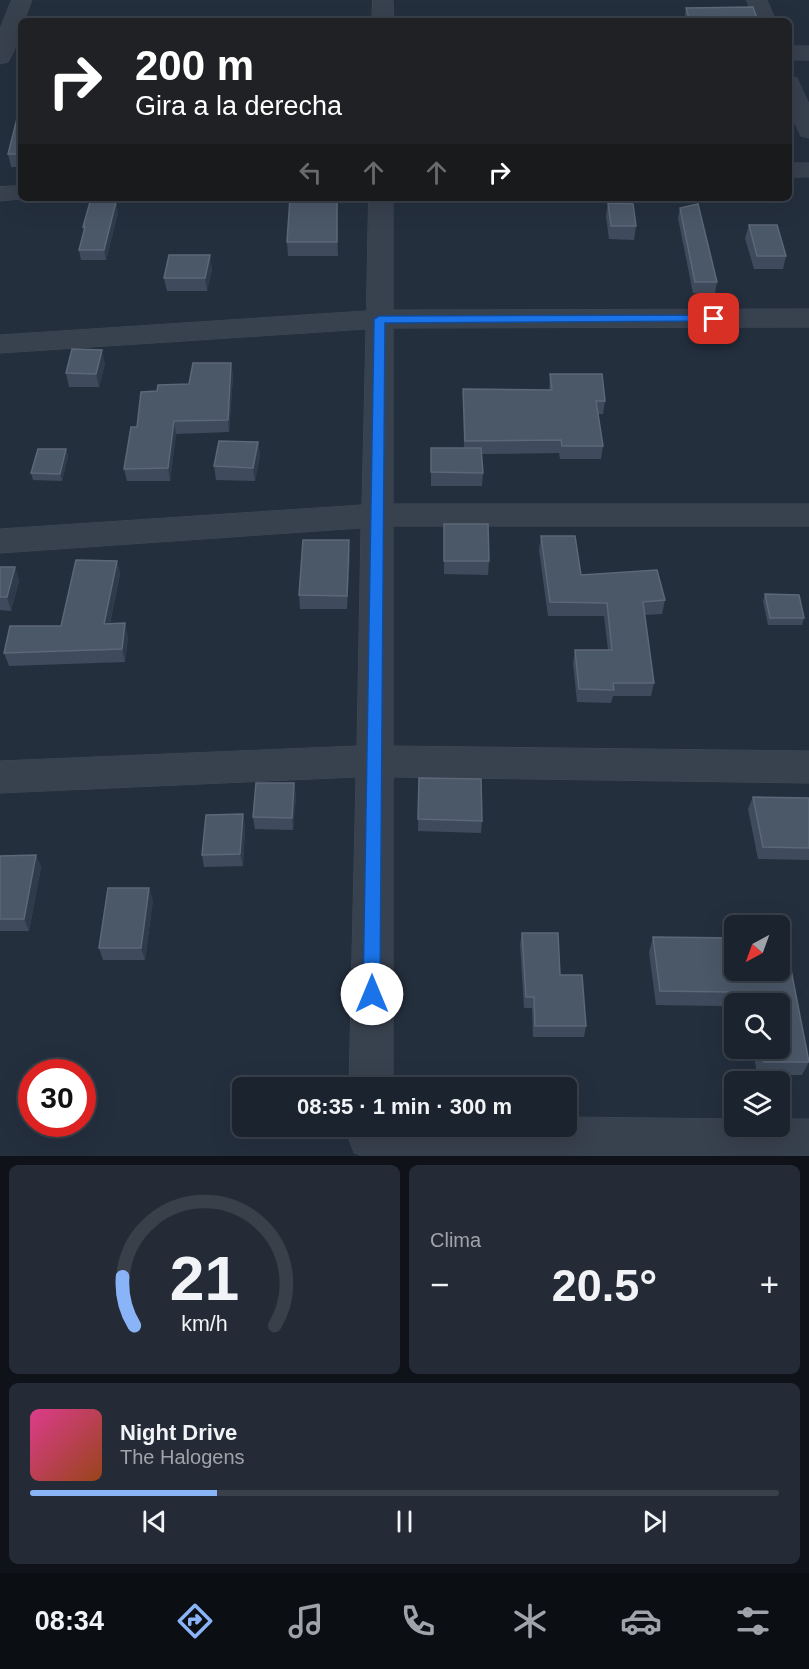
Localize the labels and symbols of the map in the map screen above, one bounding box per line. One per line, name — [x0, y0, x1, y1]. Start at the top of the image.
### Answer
pin — [688, 293, 739, 344]
north arrow — [724, 915, 790, 981]
position arrow — [340, 962, 404, 1026]
speed limit sign: 30 — [18, 1059, 96, 1137]

